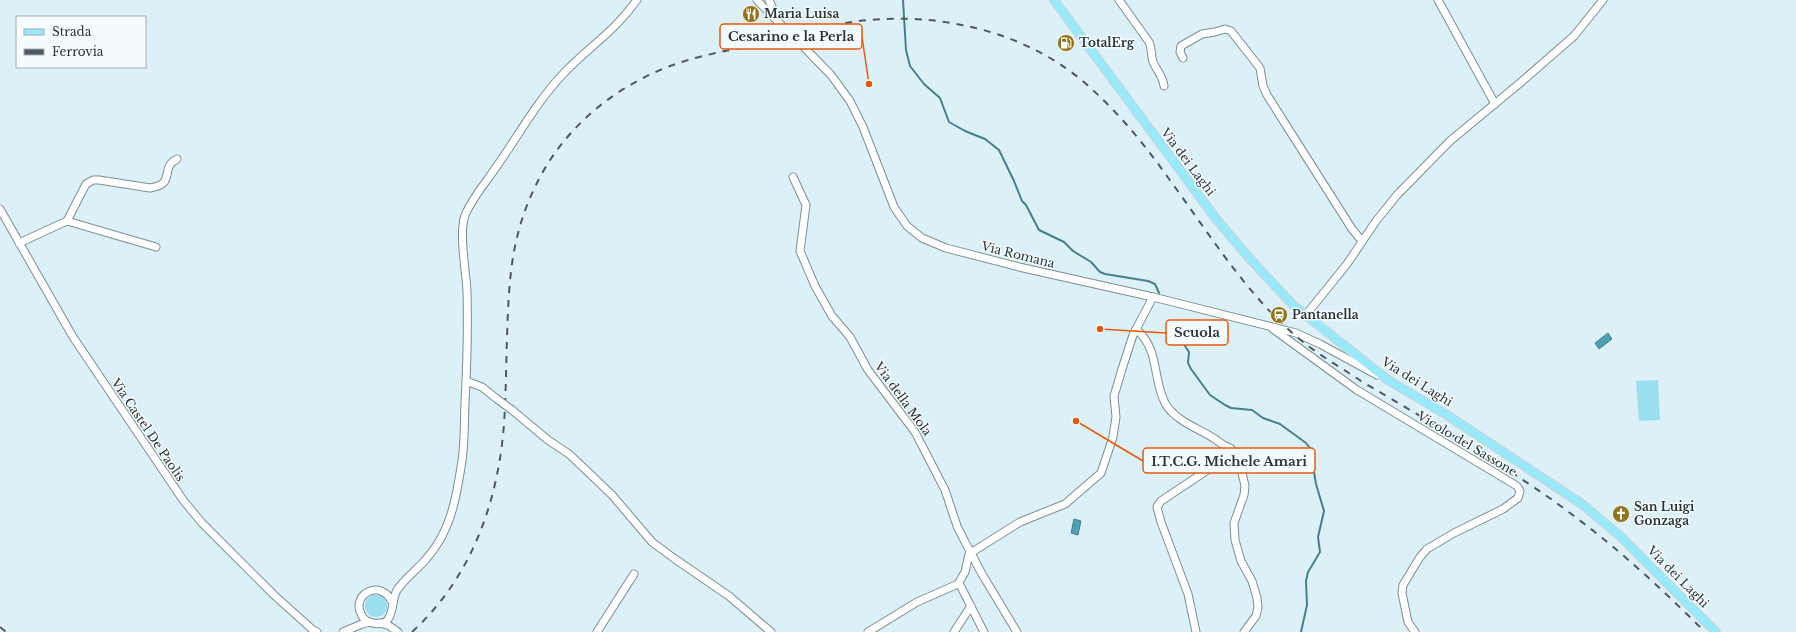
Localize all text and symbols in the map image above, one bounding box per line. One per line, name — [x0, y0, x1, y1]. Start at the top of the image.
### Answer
restaurant icon: Maria Luisa — [741, 4, 761, 24]
place label: Maria Luisa — [764, 6, 839, 21]
legend — [16, 16, 146, 68]
text: Strada — [52, 24, 92, 39]
callout: Cesarino e la Perla — [720, 24, 862, 49]
text: Cesarino e la Perla — [728, 28, 855, 45]
fuel station icon: TotalErg — [1056, 33, 1076, 53]
place label: TotalErg — [1079, 35, 1135, 50]
text: Ferrovia — [52, 44, 104, 59]
street label: Via dei Laghi — [1158, 124, 1219, 198]
street label: Via Romana — [979, 238, 1057, 271]
station icon: Pantanella — [1269, 305, 1289, 325]
place label: Pantanella — [1292, 307, 1359, 322]
callout: Scuola — [1166, 320, 1228, 345]
text: Scuola — [1174, 324, 1220, 341]
street label: Via dei Laghi — [1378, 353, 1455, 409]
street label: Via della Mola — [871, 358, 935, 439]
street label: Via Castel De Paolis — [108, 375, 188, 484]
street label: Vicolo del Sassone — [1414, 407, 1520, 479]
callout: I.T.C.G. Michele Amari — [1143, 448, 1315, 473]
text: I.T.C.G. Michele Amari — [1151, 453, 1307, 470]
place label: San Luigi Gonzaga — [1634, 499, 1695, 528]
church icon: San Luigi Gonzaga — [1611, 504, 1631, 524]
street label: Via dei Laghi — [1644, 542, 1712, 611]

